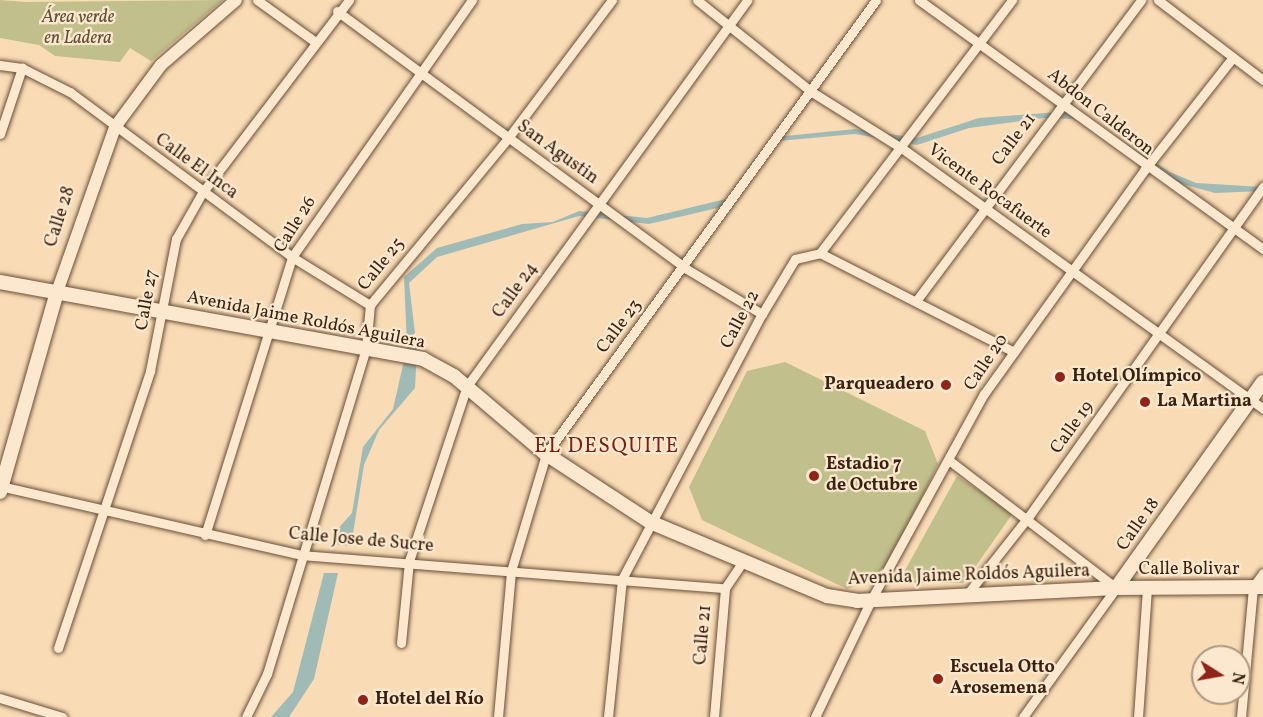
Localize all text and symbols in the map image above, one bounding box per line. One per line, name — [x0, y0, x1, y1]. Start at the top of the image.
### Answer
park label: Área verde en Ladera — [42, 8, 114, 50]
street label: Abdon Calderon — [1042, 65, 1158, 161]
street label: Calle 21 — [988, 109, 1042, 171]
street label: San Agustin — [512, 116, 602, 190]
street label: Calle El Inca — [150, 130, 242, 204]
street label: Vicente Rocafuerte — [923, 140, 1055, 244]
street label: Calle 28 — [41, 184, 81, 250]
street label: Calle 26 — [270, 193, 322, 257]
street label: Calle 25 — [354, 234, 410, 296]
street label: Calle 24 — [489, 259, 543, 323]
street label: Calle 27 — [132, 268, 164, 332]
street label: Avenida Jaime Roldós Aguilera — [185, 287, 427, 355]
street label: Calle 22 — [717, 287, 765, 353]
street label: Calle 23 — [593, 296, 647, 358]
street label: Calle 20 — [960, 330, 1014, 396]
place label: Hotel Olímpico — [1072, 366, 1201, 388]
marker: Hotel Olímpico — [1053, 370, 1067, 384]
place label: Parqueadero — [824, 374, 934, 396]
marker: Parqueadero — [939, 378, 953, 392]
place label: La Martina — [1157, 391, 1252, 413]
marker: La Martina — [1138, 395, 1152, 409]
street label: Calle 19 — [1047, 397, 1099, 459]
district label: EL DESQUITE — [534, 434, 680, 460]
place label: Estadio 7 de Octubre — [826, 455, 918, 498]
marker: Estadio 7 de Octubre — [807, 469, 821, 483]
street label: Calle 18 — [1113, 494, 1165, 556]
street label: Calle Jose de Sucre — [288, 524, 434, 558]
street label: Calle Bolivar — [1138, 559, 1240, 581]
street label: Avenida Jaime Roldós Aguilera — [848, 561, 1090, 591]
street label: Calle 21 — [691, 604, 717, 666]
north arrow — [1191, 645, 1251, 705]
place label: Escuela Otto Arosemena — [950, 658, 1055, 700]
text: N — [1225, 670, 1249, 686]
marker: Escuela Otto Arosemena — [931, 672, 945, 686]
place label: Hotel del Río — [375, 689, 484, 711]
marker: Hotel del Río — [356, 693, 370, 707]

